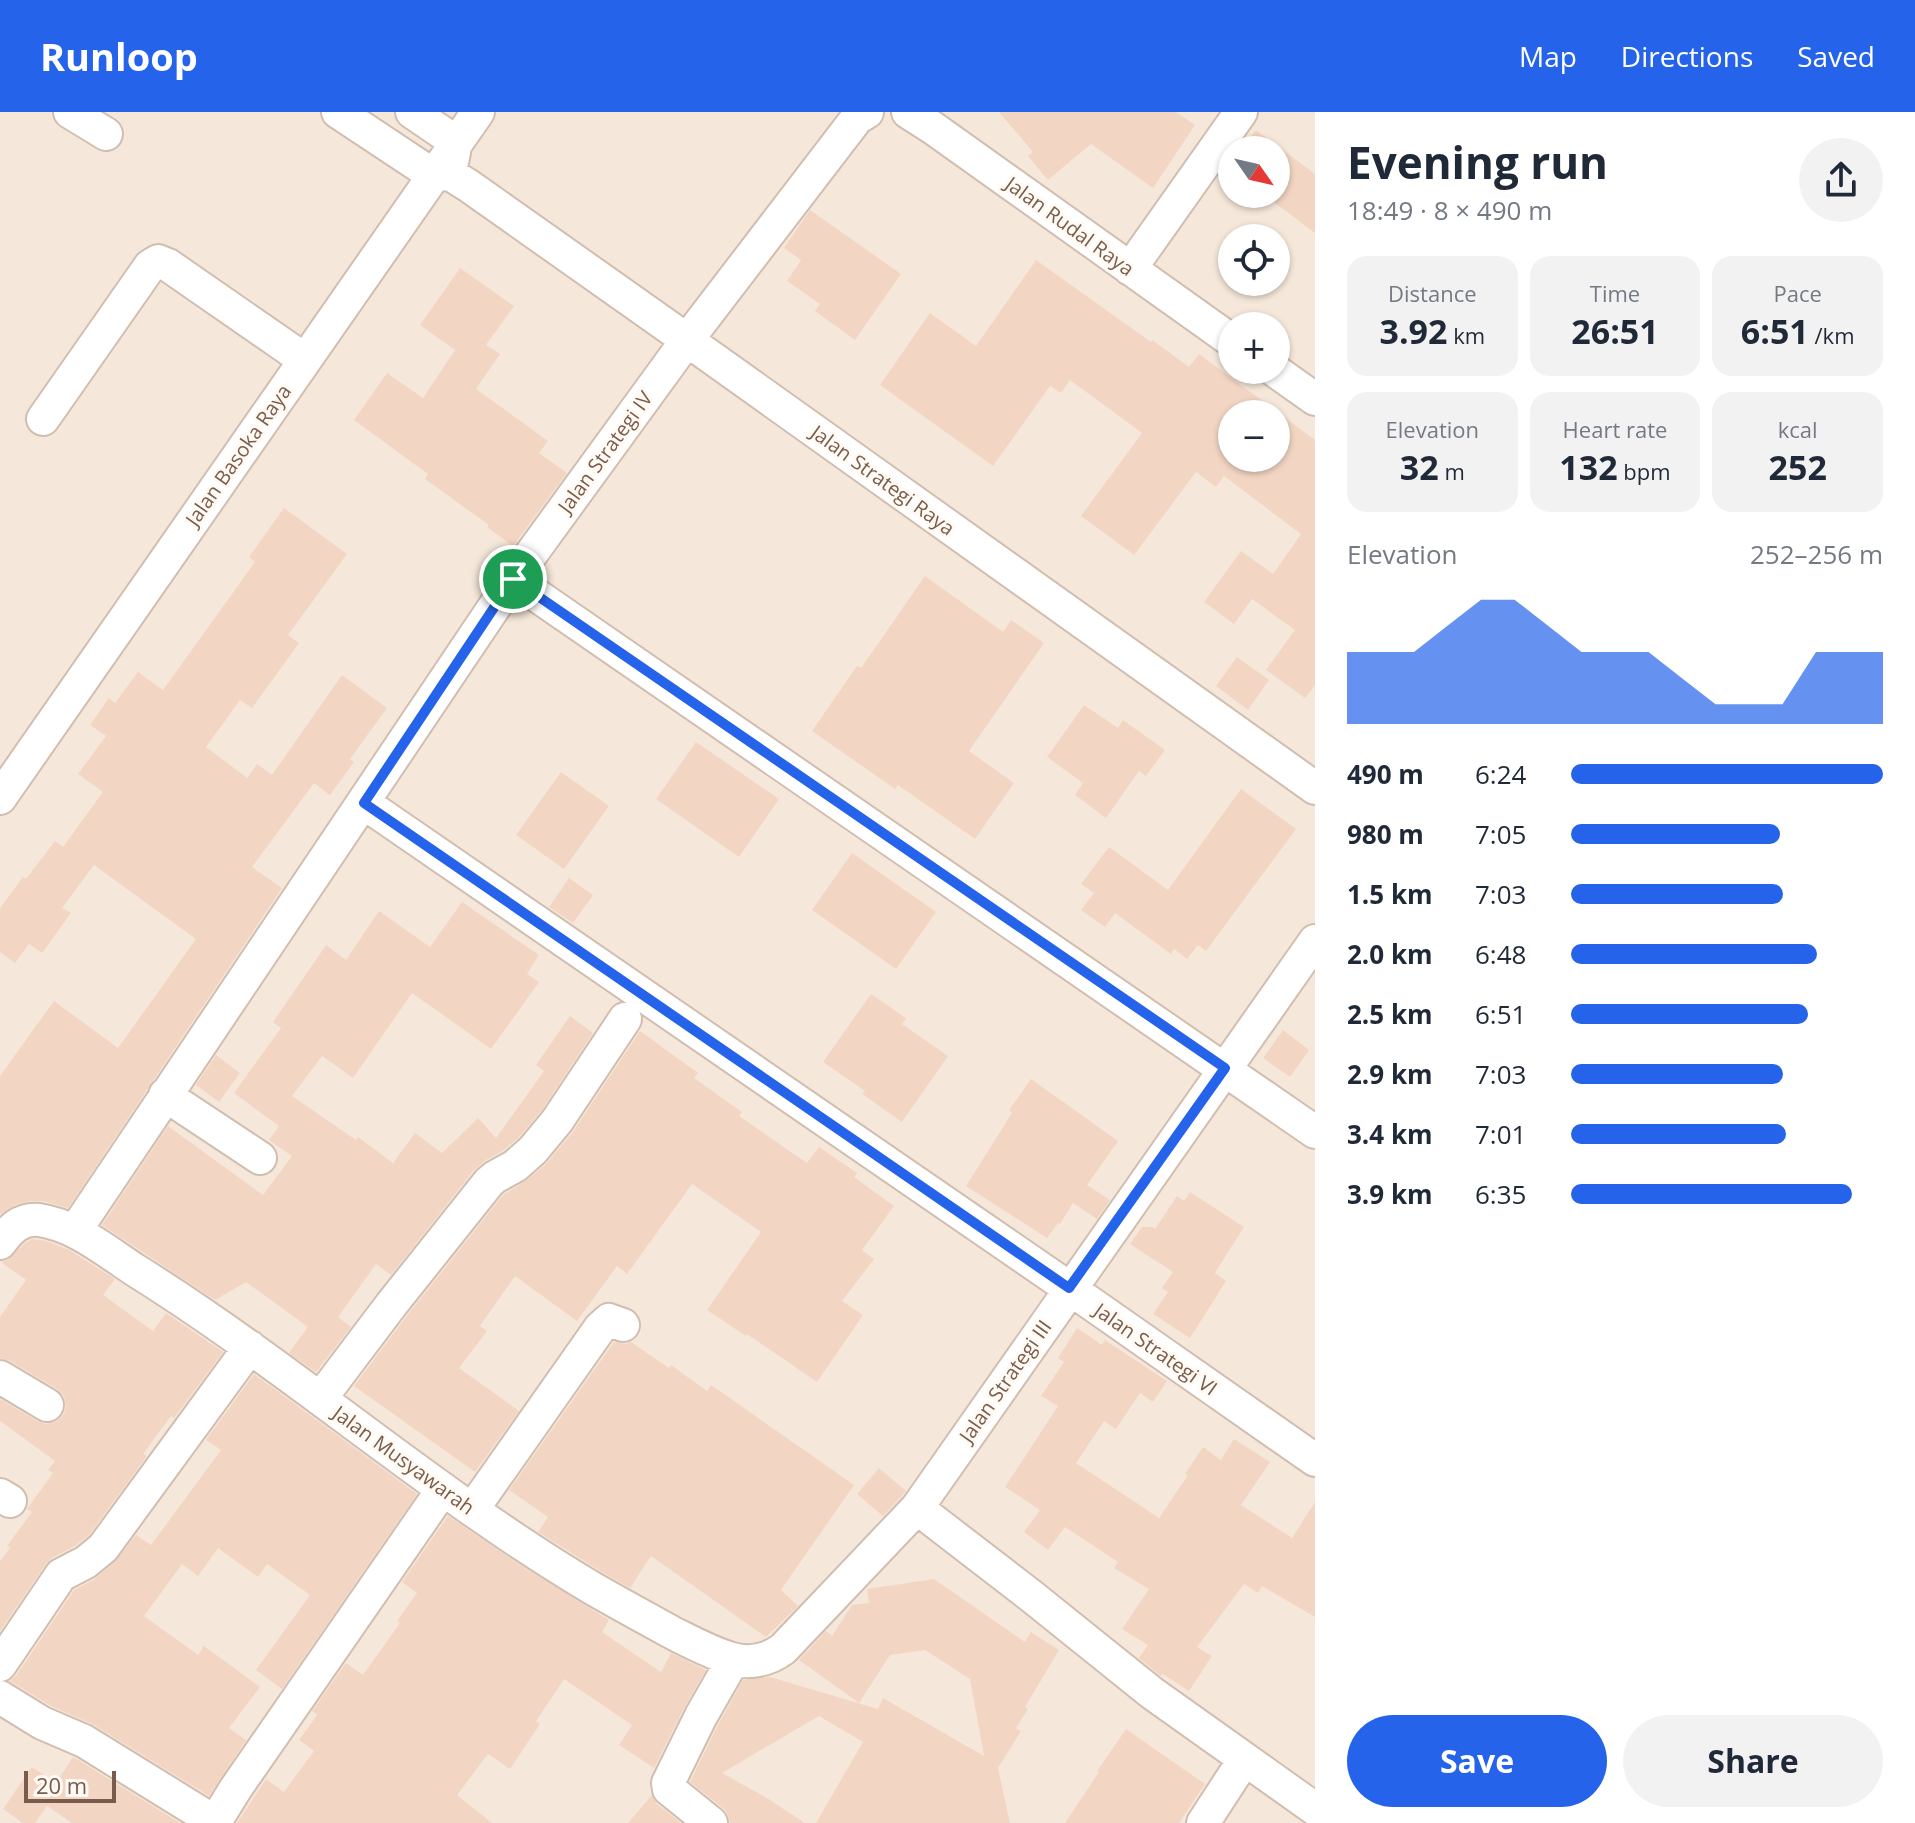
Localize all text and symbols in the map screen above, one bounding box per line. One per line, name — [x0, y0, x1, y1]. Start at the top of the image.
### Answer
text: Runloop — [40, 30, 198, 82]
text: Map — [1519, 37, 1577, 75]
text: Directions — [1621, 37, 1753, 75]
text: Saved — [1797, 37, 1875, 75]
text: Evening run — [1347, 132, 1608, 192]
north arrow — [1218, 136, 1290, 208]
map controls — [1218, 136, 1290, 472]
button: share — [1799, 138, 1883, 222]
street label: Jalan Rudal Raya — [999, 169, 1140, 282]
text: 18:49 · 8 × 490 m — [1347, 192, 1552, 228]
button: locate — [1218, 224, 1290, 296]
text: Distance — [1388, 278, 1477, 308]
text: Time — [1590, 278, 1640, 308]
text: Pace — [1773, 278, 1822, 308]
text: 3.92 — [1379, 308, 1448, 354]
text: 26:51 — [1571, 308, 1659, 354]
text: 6:51 — [1741, 308, 1809, 354]
button: + — [1218, 312, 1290, 384]
text: km — [1448, 320, 1485, 350]
text: /km — [1809, 320, 1855, 350]
street label: Jalan Basoka Raya — [178, 379, 297, 533]
street label: Jalan Strategi IV — [550, 386, 658, 520]
button: − — [1218, 400, 1290, 472]
text: Elevation — [1386, 414, 1479, 444]
text: Heart rate — [1563, 414, 1667, 444]
text: kcal — [1778, 414, 1818, 444]
street label: Jalan Strategi Raya — [804, 417, 960, 541]
text: 32 — [1400, 444, 1439, 490]
text: 132 — [1559, 444, 1618, 490]
text: 252 — [1769, 444, 1827, 490]
text: m — [1439, 456, 1465, 486]
text: bpm — [1618, 456, 1671, 486]
text: Elevation — [1347, 536, 1457, 572]
text: 252–256 m — [1750, 536, 1883, 572]
pin — [479, 545, 547, 613]
icon: arrive — [491, 557, 535, 601]
text: 490 m — [1347, 756, 1424, 792]
text: 6:24 — [1475, 756, 1526, 792]
text: 980 m — [1347, 816, 1424, 852]
text: 7:05 — [1475, 816, 1526, 852]
text: 1.5 km — [1347, 876, 1433, 912]
text: 7:03 — [1475, 876, 1526, 912]
text: 2.0 km — [1347, 936, 1433, 972]
text: 6:48 — [1475, 936, 1526, 972]
text: 2.5 km — [1347, 996, 1433, 1032]
text: 6:51 — [1475, 996, 1526, 1032]
text: 2.9 km — [1347, 1056, 1433, 1092]
text: 7:03 — [1475, 1056, 1526, 1092]
text: 3.4 km — [1347, 1116, 1433, 1152]
text: 7:01 — [1475, 1116, 1526, 1152]
text: 3.9 km — [1347, 1176, 1433, 1212]
text: 6:35 — [1475, 1176, 1526, 1212]
street label: Jalan Strategi VI — [1087, 1295, 1223, 1401]
street label: Jalan Strategi III — [952, 1314, 1057, 1449]
street label: Jalan Musyawarah — [326, 1398, 480, 1521]
button: Save — [1347, 1715, 1607, 1807]
button: Share — [1623, 1715, 1883, 1807]
scale bar — [24, 1767, 116, 1803]
text: 20 m — [36, 1770, 87, 1800]

